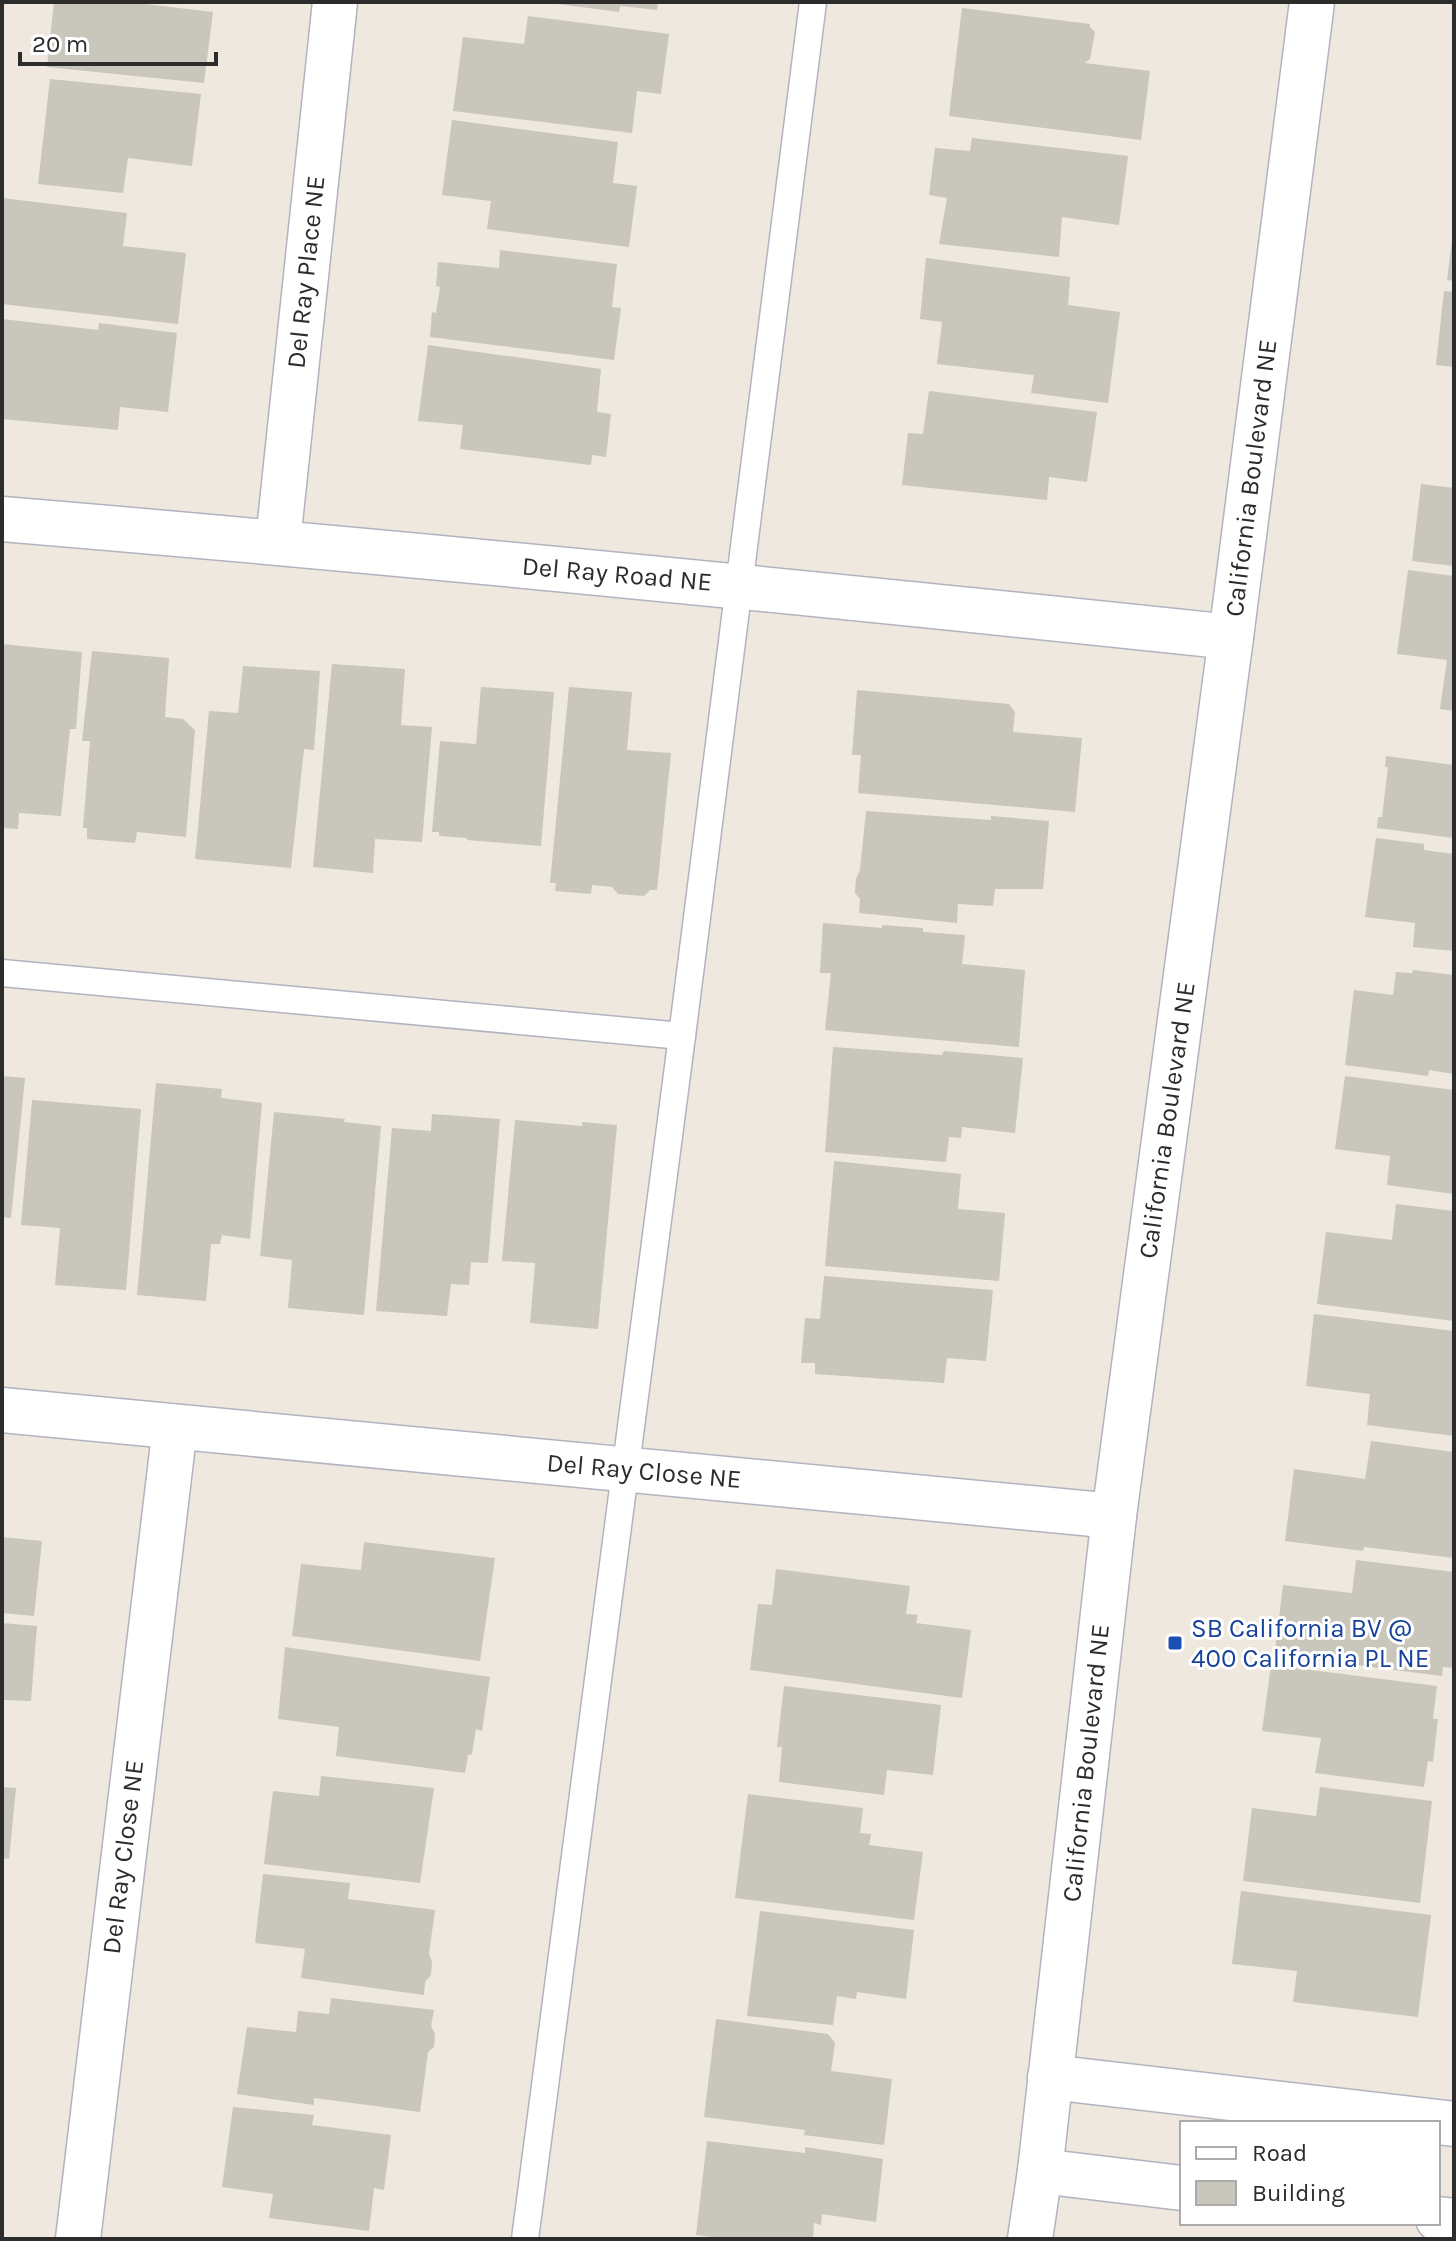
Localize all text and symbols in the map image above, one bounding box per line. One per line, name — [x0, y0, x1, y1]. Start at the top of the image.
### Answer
scale bar — [20, 16, 216, 66]
text: 20 m — [32, 30, 88, 58]
street label: Del Ray Place NE — [280, 174, 332, 370]
street label: California Boulevard NE — [1219, 338, 1283, 618]
street label: Del Ray Road NE — [521, 550, 713, 598]
street label: California Boulevard NE — [1132, 980, 1202, 1260]
street label: Del Ray Close NE — [545, 1447, 743, 1495]
place label: SB California BV @ 400 California PL NE — [1191, 1613, 1429, 1674]
street label: California Boulevard NE — [1056, 1623, 1116, 1903]
marker: SB California BV @ 400 California PL NE — [1166, 1634, 1184, 1652]
street label: Del Ray Close NE — [96, 1758, 150, 1956]
legend — [1180, 2121, 1440, 2225]
text: Road — [1252, 2139, 1307, 2167]
text: Building — [1252, 2179, 1345, 2207]

